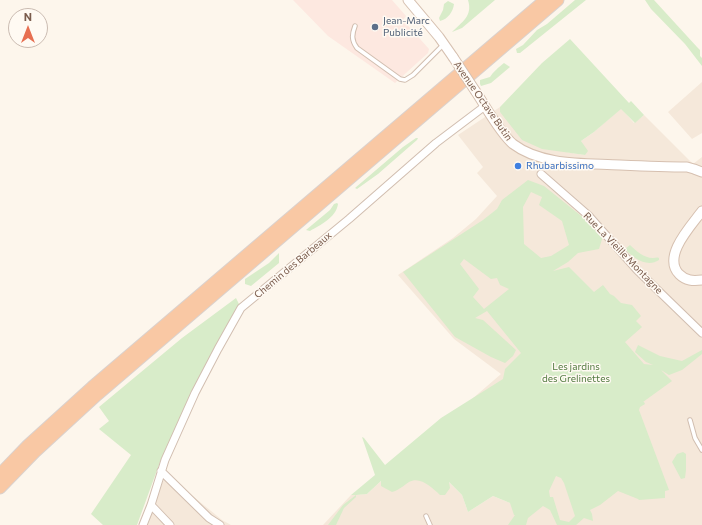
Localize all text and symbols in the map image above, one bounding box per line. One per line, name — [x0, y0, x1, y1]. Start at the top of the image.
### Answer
north arrow — [8, 8, 48, 48]
text: N — [24, 10, 32, 23]
place label: Jean-Marc Publicité — [383, 15, 430, 38]
marker: Jean-Marc Publicité — [370, 22, 380, 32]
street label: Avenue Octave Butin — [451, 59, 515, 143]
place label: Rhubarbissimo — [526, 160, 594, 172]
marker: Rhubarbissimo — [513, 161, 523, 171]
street label: Rue La Vieille Montagne — [581, 210, 665, 296]
street label: Chemin des Barbeaux — [252, 229, 334, 301]
park label: Les jardins des Grelinettes — [542, 361, 610, 384]

